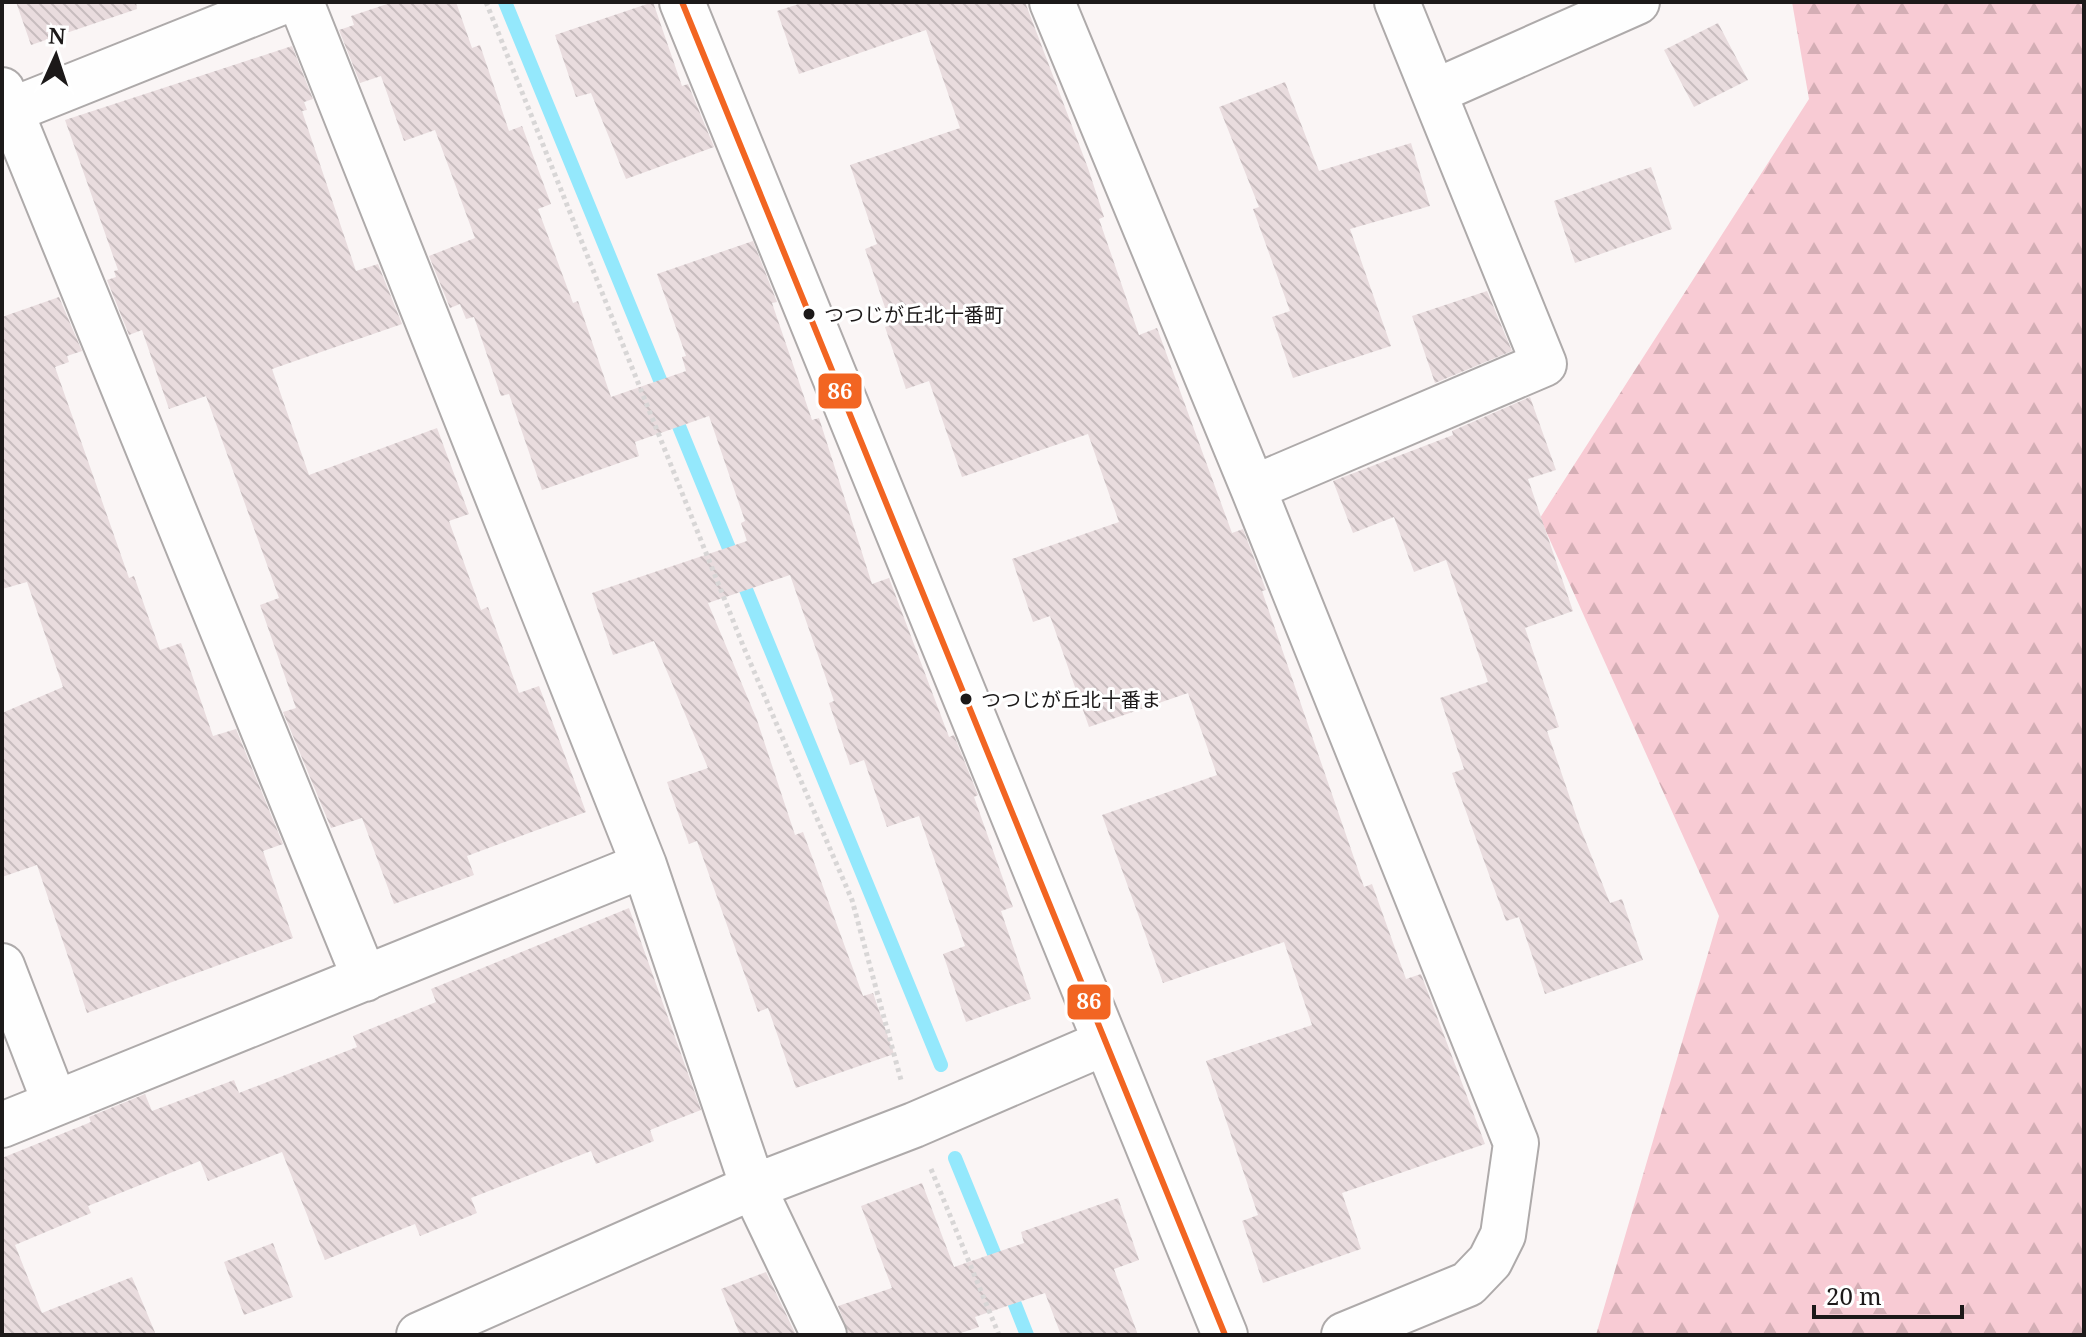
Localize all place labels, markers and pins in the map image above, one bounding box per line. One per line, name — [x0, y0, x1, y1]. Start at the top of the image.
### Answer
place label: つつじが丘北十番町 — [824, 301, 1004, 328]
marker: つつじが丘北十番町 — [801, 306, 817, 322]
place label: つつじが丘北十番ま — [981, 686, 1161, 713]
marker: つつじが丘北十番ま — [958, 691, 974, 707]

